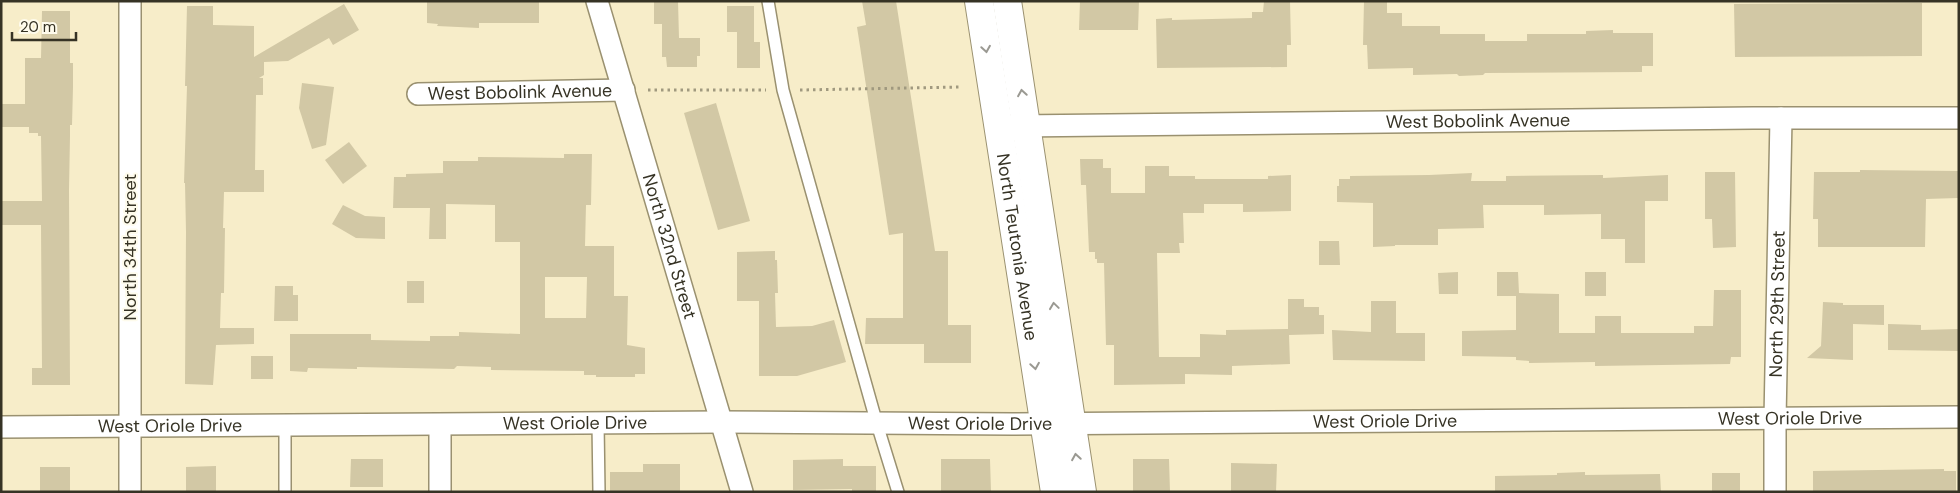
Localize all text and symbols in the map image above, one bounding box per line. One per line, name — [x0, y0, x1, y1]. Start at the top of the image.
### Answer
scale bar — [12, 10, 76, 42]
text: 20 m — [20, 17, 56, 37]
one-way arrow — [980, 45, 990, 54]
street label: West Bobolink Avenue — [427, 78, 612, 106]
one-way arrow — [1017, 89, 1027, 97]
street label: West Bobolink Avenue — [1386, 108, 1570, 134]
street label: North Teutonia Avenue — [991, 152, 1043, 342]
street label: North 32nd Street — [637, 171, 702, 322]
street label: North 34th Street — [118, 174, 142, 320]
street label: North 29th Street — [1764, 230, 1791, 378]
one-way arrow — [1049, 301, 1059, 310]
one-way arrow — [1029, 362, 1040, 370]
street label: West Oriole Drive — [1718, 406, 1862, 431]
street label: West Oriole Drive — [1313, 409, 1457, 434]
street label: West Oriole Drive — [503, 411, 647, 436]
street label: West Oriole Drive — [908, 411, 1052, 436]
street label: West Oriole Drive — [98, 413, 242, 438]
one-way arrow — [1072, 453, 1082, 462]

